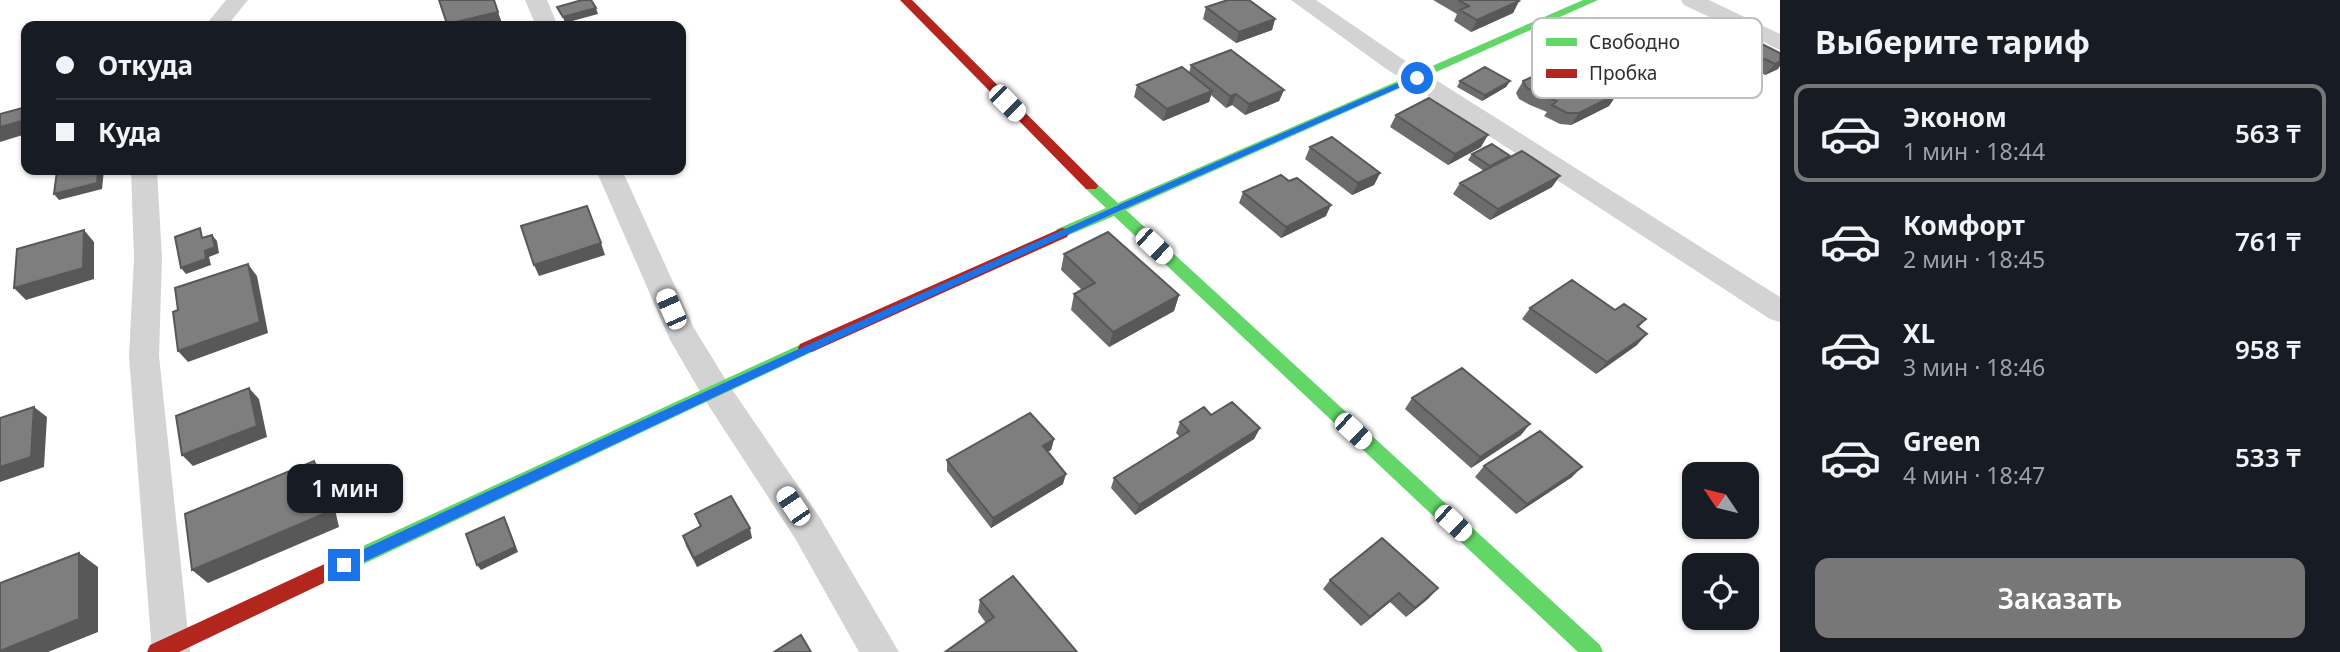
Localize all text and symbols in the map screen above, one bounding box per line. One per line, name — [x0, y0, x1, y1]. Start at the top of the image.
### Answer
legend — [1532, 18, 1762, 98]
text: Выберите тариф — [1815, 20, 2090, 63]
text: Свободно — [1589, 29, 1680, 55]
text: Откуда — [98, 47, 193, 83]
text: Пробка — [1589, 60, 1657, 86]
route start — [1401, 62, 1433, 94]
car — [985, 81, 1030, 125]
text: Эконом — [1903, 99, 2007, 135]
icon: car — [1819, 102, 1882, 165]
text: Куда — [98, 114, 161, 150]
text: 563 ₸ — [2235, 115, 2301, 151]
text: 1 мин · 18:44 — [1903, 135, 2045, 167]
text: Комфорт — [1903, 207, 2025, 243]
icon: car — [1819, 210, 1882, 273]
text: 761 ₸ — [2235, 223, 2301, 259]
car — [1132, 224, 1177, 268]
text: 2 мин · 18:45 — [1903, 243, 2045, 275]
car — [653, 286, 690, 332]
text: XL — [1903, 315, 1935, 351]
icon: car — [1819, 318, 1882, 381]
text: 958 ₸ — [2235, 331, 2301, 367]
text: 3 мин · 18:46 — [1903, 351, 2045, 383]
car — [1331, 409, 1376, 453]
text: Green — [1903, 423, 1981, 459]
icon: car — [1819, 426, 1882, 489]
text: 533 ₸ — [2235, 439, 2301, 475]
text: 4 мин · 18:47 — [1903, 459, 2045, 491]
north arrow — [1682, 462, 1759, 539]
map controls — [1682, 462, 1759, 630]
callout: 1 мин — [286, 463, 402, 512]
text: 1 мин — [311, 472, 379, 504]
car — [773, 483, 814, 529]
car — [1431, 501, 1476, 545]
route end — [328, 549, 360, 581]
button: locate — [1682, 553, 1759, 630]
button: Заказать — [1815, 558, 2305, 638]

